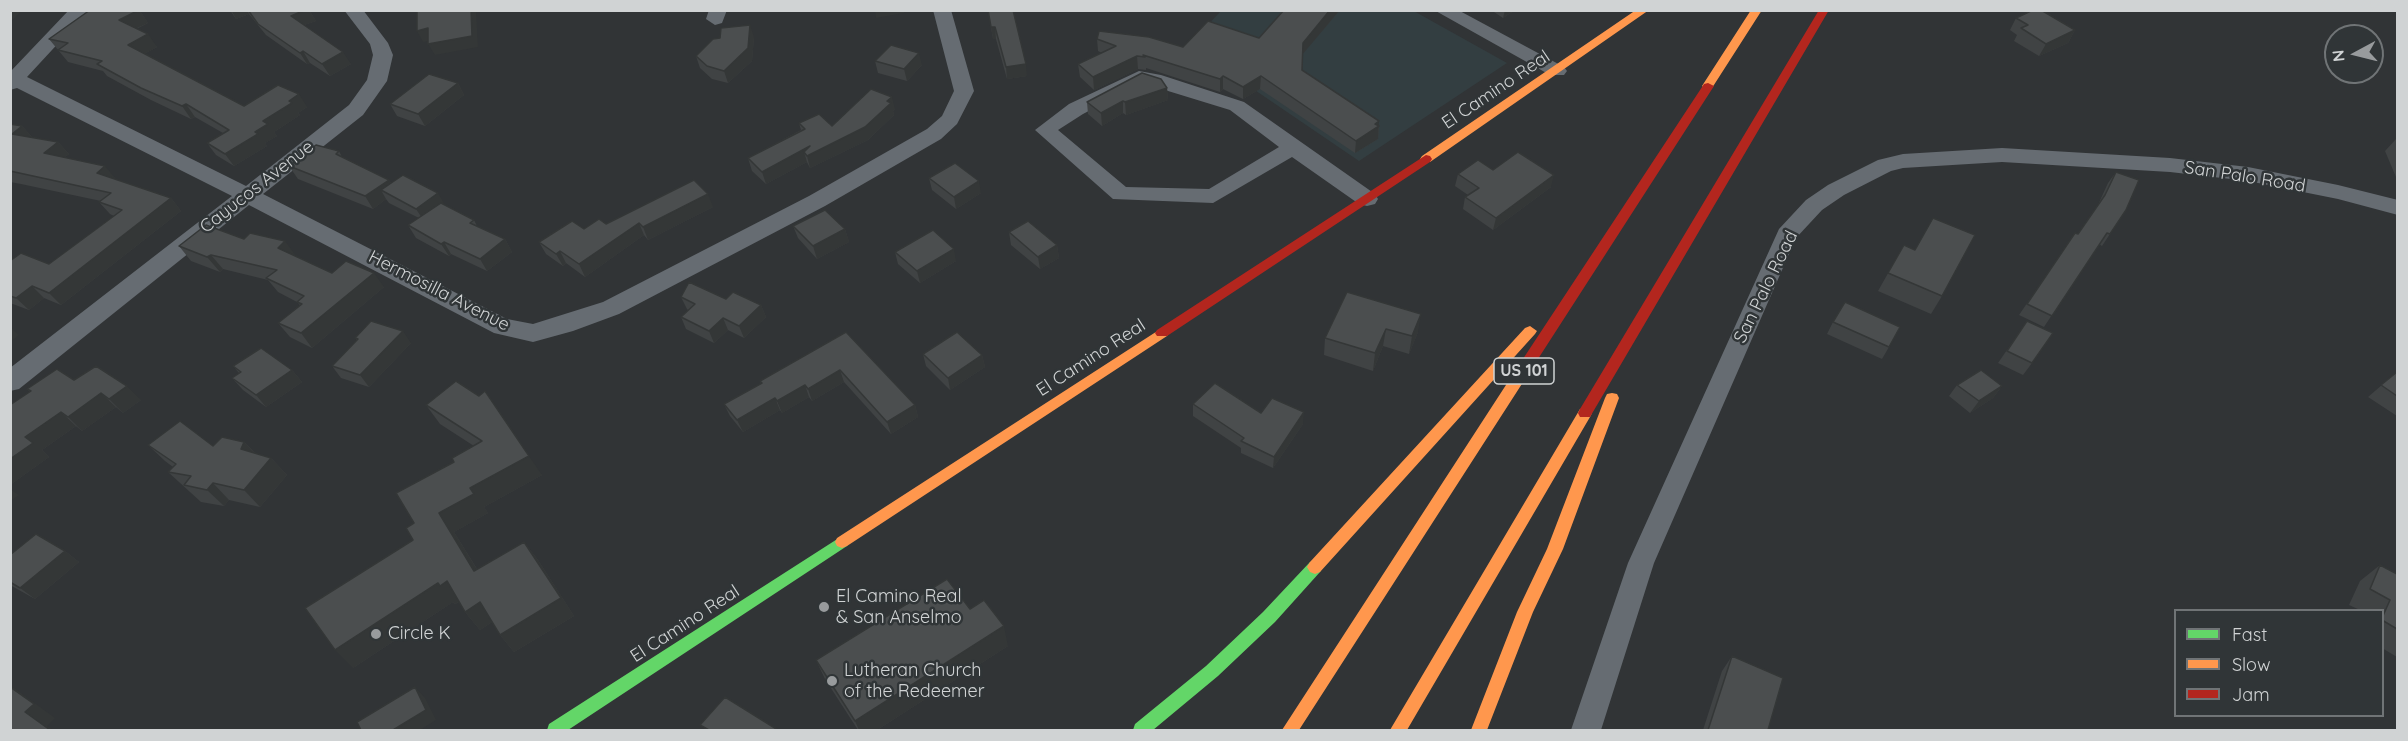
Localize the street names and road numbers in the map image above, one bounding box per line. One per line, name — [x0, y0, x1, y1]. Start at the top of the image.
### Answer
street label: El Camino Real — [1438, 46, 1554, 134]
street label: Cayucos Avenue — [196, 136, 318, 238]
street label: San Palo Road — [2183, 157, 2307, 197]
street label: San Palo Road — [1729, 227, 1803, 347]
street label: Hermosilla Avenue — [365, 246, 513, 336]
street label: El Camino Real — [1032, 315, 1150, 401]
road number: US 101 — [1494, 358, 1554, 384]
street label: El Camino Real — [626, 581, 744, 667]

